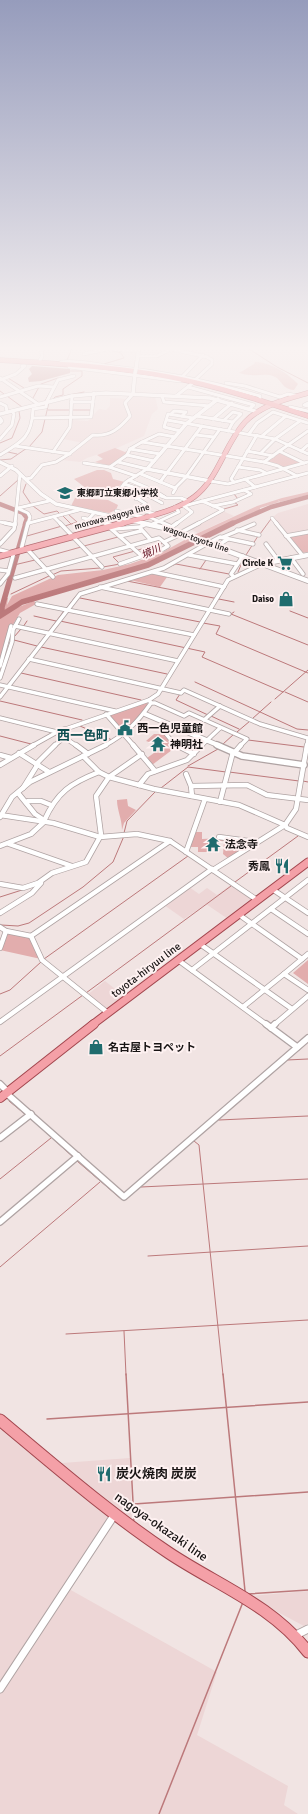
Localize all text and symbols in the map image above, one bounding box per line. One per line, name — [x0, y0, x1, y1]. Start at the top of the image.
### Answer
school or university icon: 東郷町立東郷小学校 — [56, 484, 74, 502]
place label: 東郷町立東郷小学校 — [77, 488, 159, 499]
street label: morowa-nagoya line — [73, 502, 151, 532]
street label: wagou-toyota line — [162, 523, 231, 556]
water label: 境川 — [139, 542, 164, 562]
supermarket icon: Circle K — [276, 554, 294, 572]
place label: Circle K — [242, 558, 273, 569]
shop icon: Daiso — [277, 590, 295, 608]
place label: Daiso — [252, 594, 274, 605]
public building icon: 西一色児童館 — [116, 719, 134, 737]
place label: 西一色児童館 — [137, 722, 203, 735]
district label: 西一色町 — [57, 728, 109, 744]
temple icon: 神明社 — [149, 735, 167, 753]
place label: 神明社 — [170, 738, 203, 751]
temple icon: 法念寺 — [204, 835, 222, 853]
place label: 法念寺 — [225, 838, 258, 851]
restaurant icon: 秀鳳 — [273, 857, 291, 875]
place label: 秀鳳 — [248, 860, 270, 873]
street label: toyota-hiryuu line — [109, 940, 183, 1000]
shop icon: 名古屋トヨペット — [87, 1038, 105, 1056]
place label: 名古屋トヨペット — [108, 1041, 196, 1054]
restaurant icon: 炭火焼肉 炭炭 — [95, 1465, 113, 1483]
place label: 炭火焼肉 炭炭 — [116, 1466, 197, 1482]
street label: nagoya-okazaki line — [111, 1489, 211, 1565]

